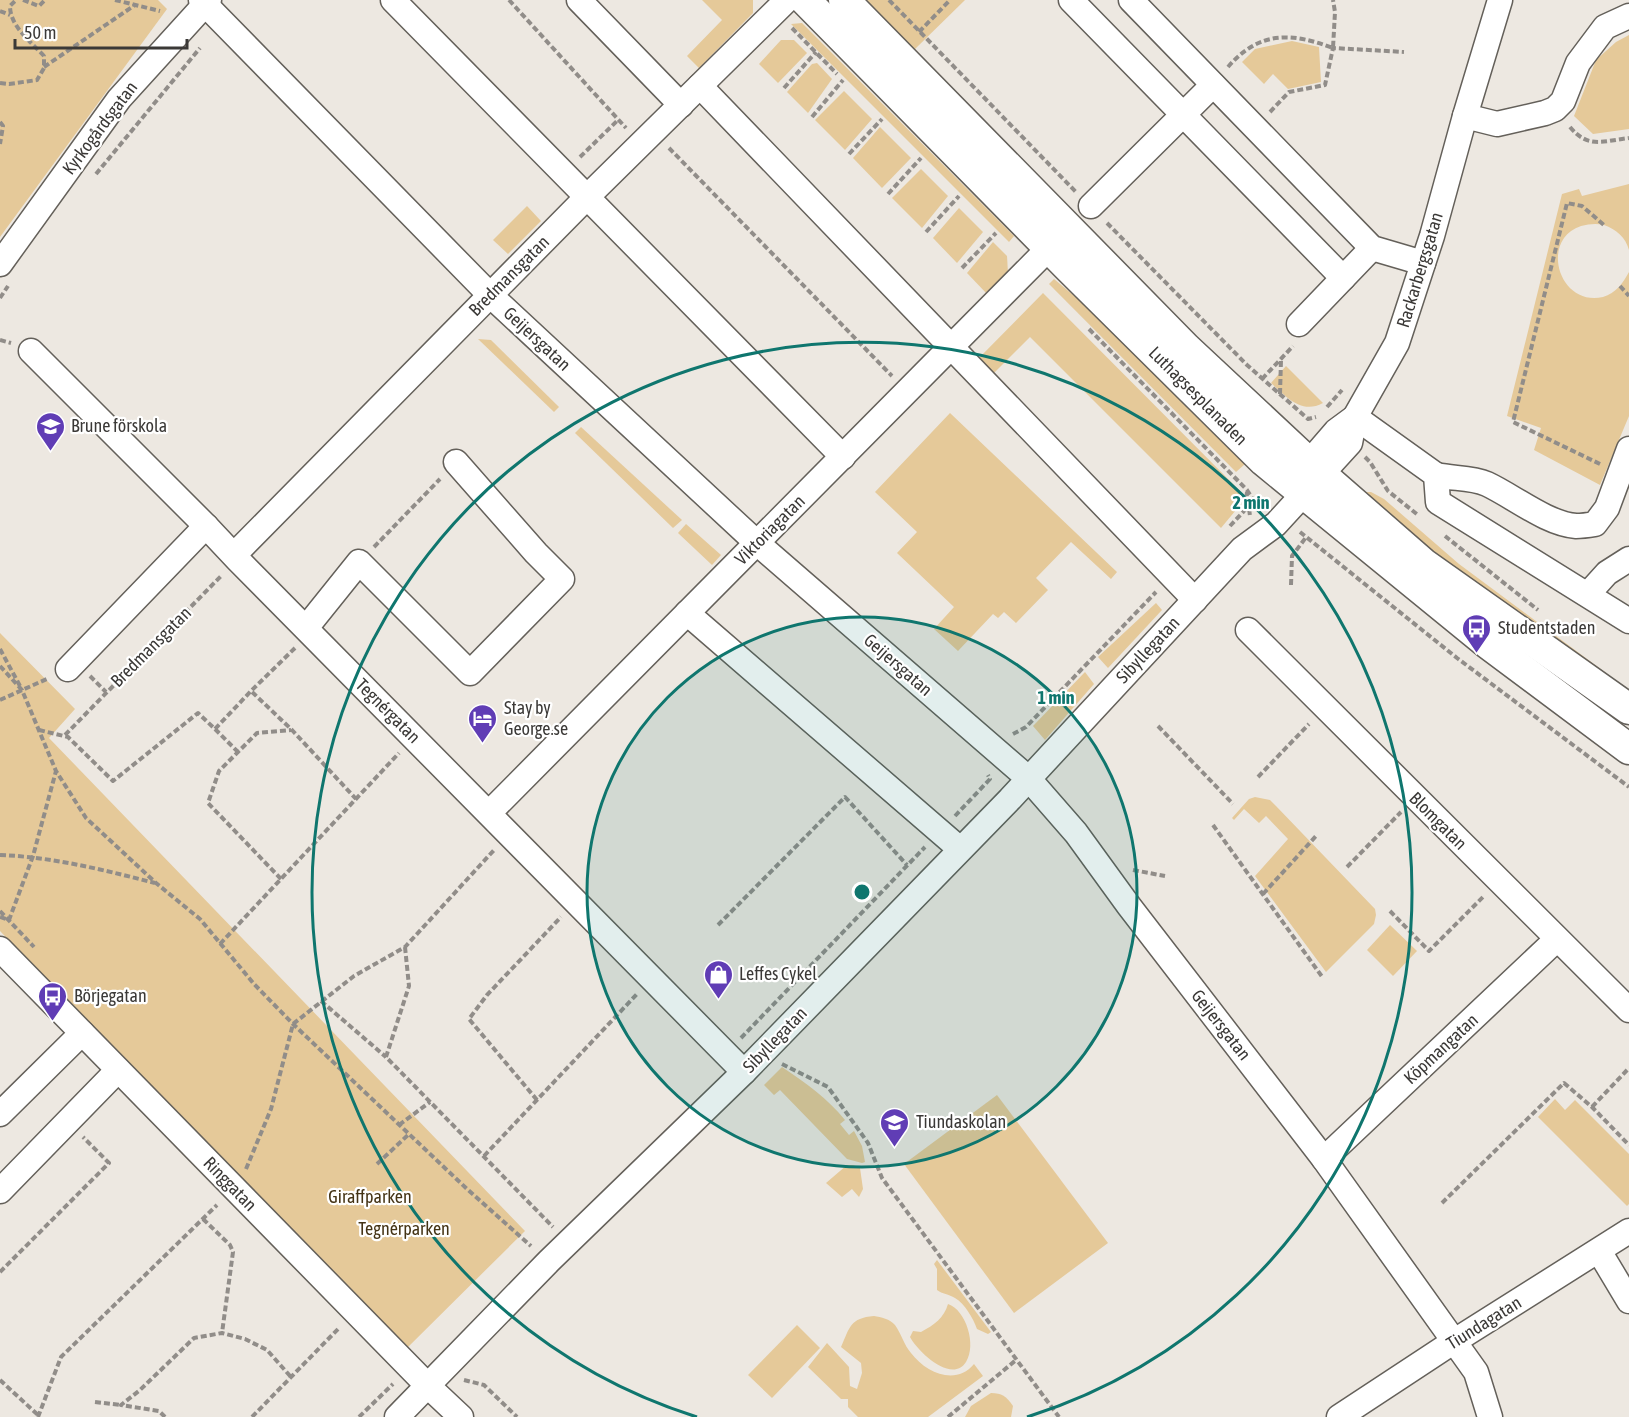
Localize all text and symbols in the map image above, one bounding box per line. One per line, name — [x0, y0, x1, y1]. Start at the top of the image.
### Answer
scale bar — [15, 12, 188, 50]
text: 50 m — [24, 22, 56, 43]
street label: Kyrkogårdsgatan — [58, 77, 141, 178]
street label: Rackarbergsgatan — [1392, 210, 1447, 330]
street label: Bredmansgatan — [464, 231, 553, 320]
street label: Geijersgatan — [500, 302, 575, 375]
street label: Luthagsesplanaden — [1145, 342, 1252, 449]
school or university icon: Brune förskola — [34, 410, 66, 452]
place label: Brune förskola — [71, 415, 167, 436]
street label: Viktoriagatan — [730, 490, 809, 569]
text: 2 min — [1233, 492, 1270, 513]
street label: Bredmansgatan — [106, 602, 195, 691]
street label: Sibyllegatan — [1112, 612, 1184, 687]
bus stop icon: Studentstaden — [1461, 612, 1493, 654]
place label: Studentstaden — [1498, 617, 1595, 638]
street label: Geijersgatan — [860, 629, 937, 700]
street label: Tegnérgatan — [352, 674, 425, 747]
text: 1 min — [1038, 687, 1075, 708]
place label: Stay by George.se — [504, 697, 568, 739]
hotel icon: Stay by George.se — [467, 702, 499, 744]
street label: Blomgatan — [1405, 788, 1471, 854]
centre of rings — [852, 882, 872, 902]
shop icon: Leffes Cykel — [702, 958, 734, 1000]
place label: Leffes Cykel — [739, 963, 817, 984]
bus stop icon: Börjegatan — [37, 980, 69, 1022]
place label: Börjegatan — [74, 985, 147, 1006]
street label: Geijersgatan — [1187, 985, 1255, 1064]
street label: Sibyllegatan — [738, 1002, 811, 1077]
street label: Köpmangatan — [1399, 1009, 1482, 1088]
school or university icon: Tiundaskolan — [879, 1106, 911, 1148]
place label: Tiundaskolan — [916, 1111, 1006, 1132]
street label: Ringgatan — [199, 1152, 261, 1215]
park label: Giraffparken — [328, 1186, 412, 1207]
park label: Tegnérparken — [358, 1218, 450, 1239]
street label: Tiundagatan — [1443, 1291, 1525, 1354]

